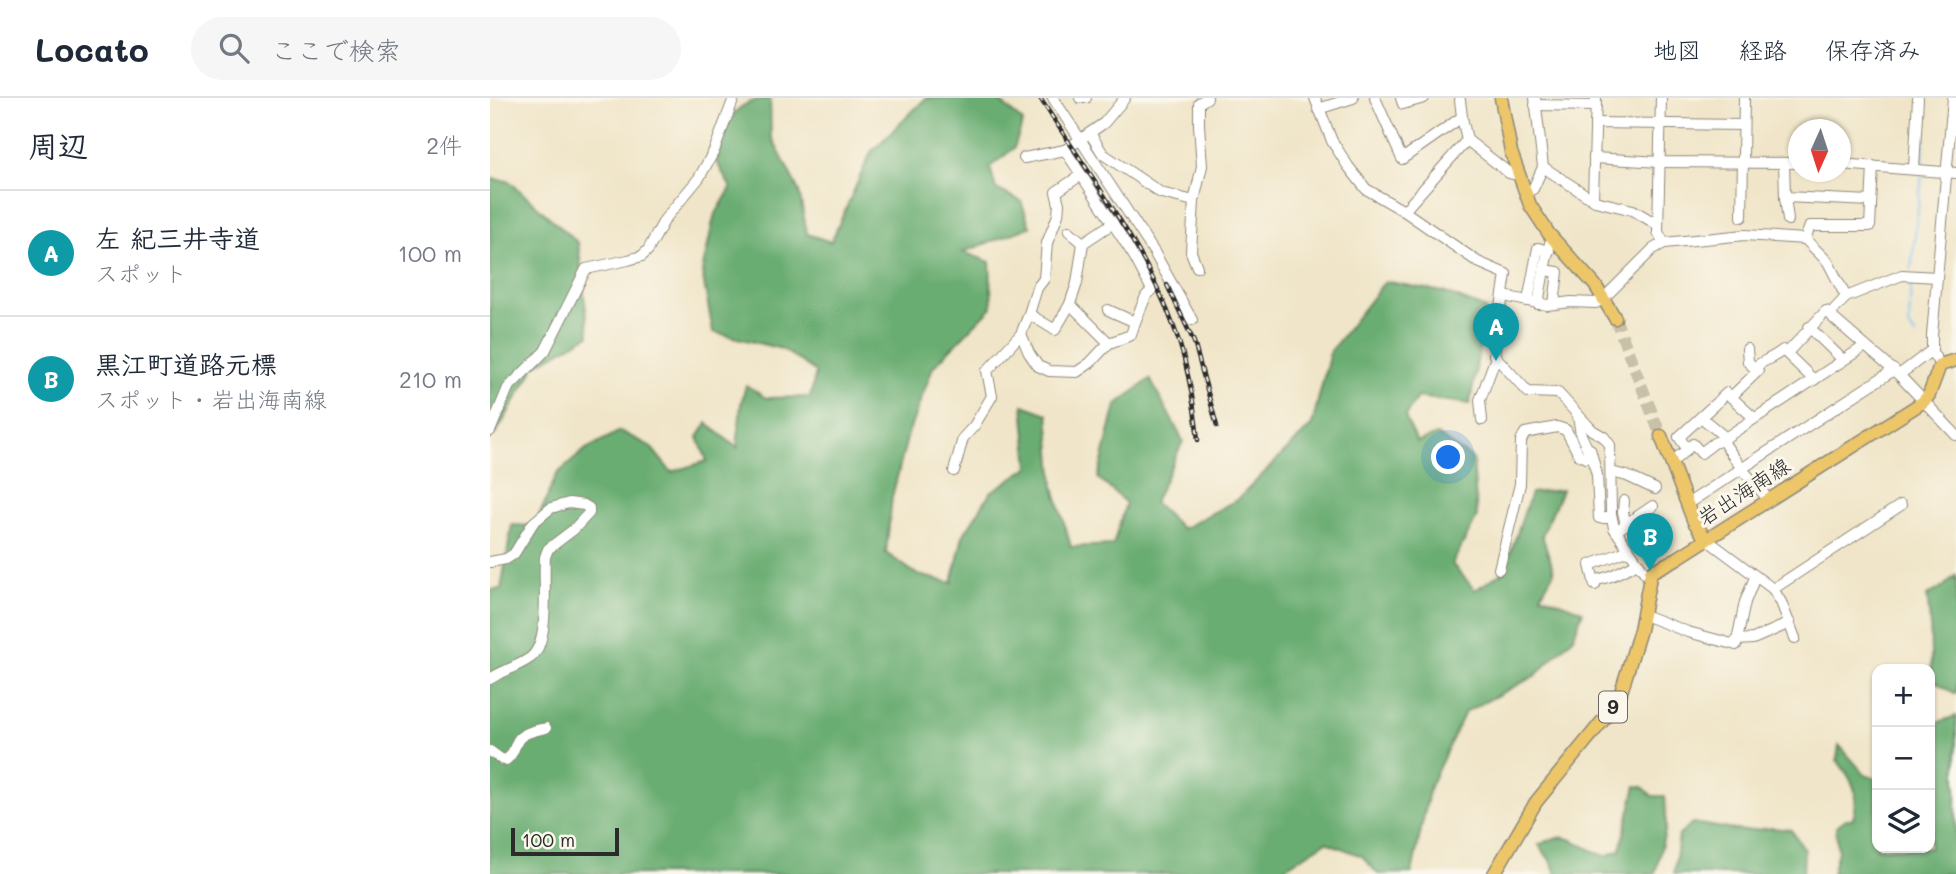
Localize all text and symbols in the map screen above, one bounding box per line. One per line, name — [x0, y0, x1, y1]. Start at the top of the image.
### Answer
search box — [191, 17, 681, 80]
text: Locato — [35, 27, 149, 70]
icon: search — [215, 29, 253, 67]
text: ここで検索 — [271, 33, 401, 67]
text: 地図 — [1653, 34, 1701, 65]
text: 経路 — [1739, 34, 1787, 65]
text: 保存済み — [1825, 34, 1921, 65]
north arrow — [1788, 119, 1851, 182]
text: 周辺 — [28, 125, 88, 165]
text: 2件 — [426, 130, 462, 160]
text: 左 紀三井寺道 — [95, 221, 260, 255]
text: A — [43, 238, 59, 268]
text: 100 m — [398, 238, 462, 268]
text: スポット — [95, 258, 187, 288]
pin: A — [1473, 303, 1519, 361]
text: 黒江町道路元標 — [95, 347, 277, 381]
text: B — [43, 364, 59, 394]
text: 210 m — [399, 364, 462, 394]
text: スポット · 岩出海南線 — [95, 384, 327, 414]
your location — [1431, 440, 1465, 474]
street label: 岩出海南線 — [1692, 451, 1795, 531]
pin: B — [1627, 513, 1673, 571]
map controls — [1872, 664, 1935, 853]
button: + — [1872, 664, 1935, 727]
road number: 9 — [1599, 692, 1627, 722]
button: − — [1872, 727, 1935, 790]
button: layers — [1872, 790, 1935, 853]
scale bar — [511, 825, 620, 857]
text: 100 m — [522, 827, 575, 852]

